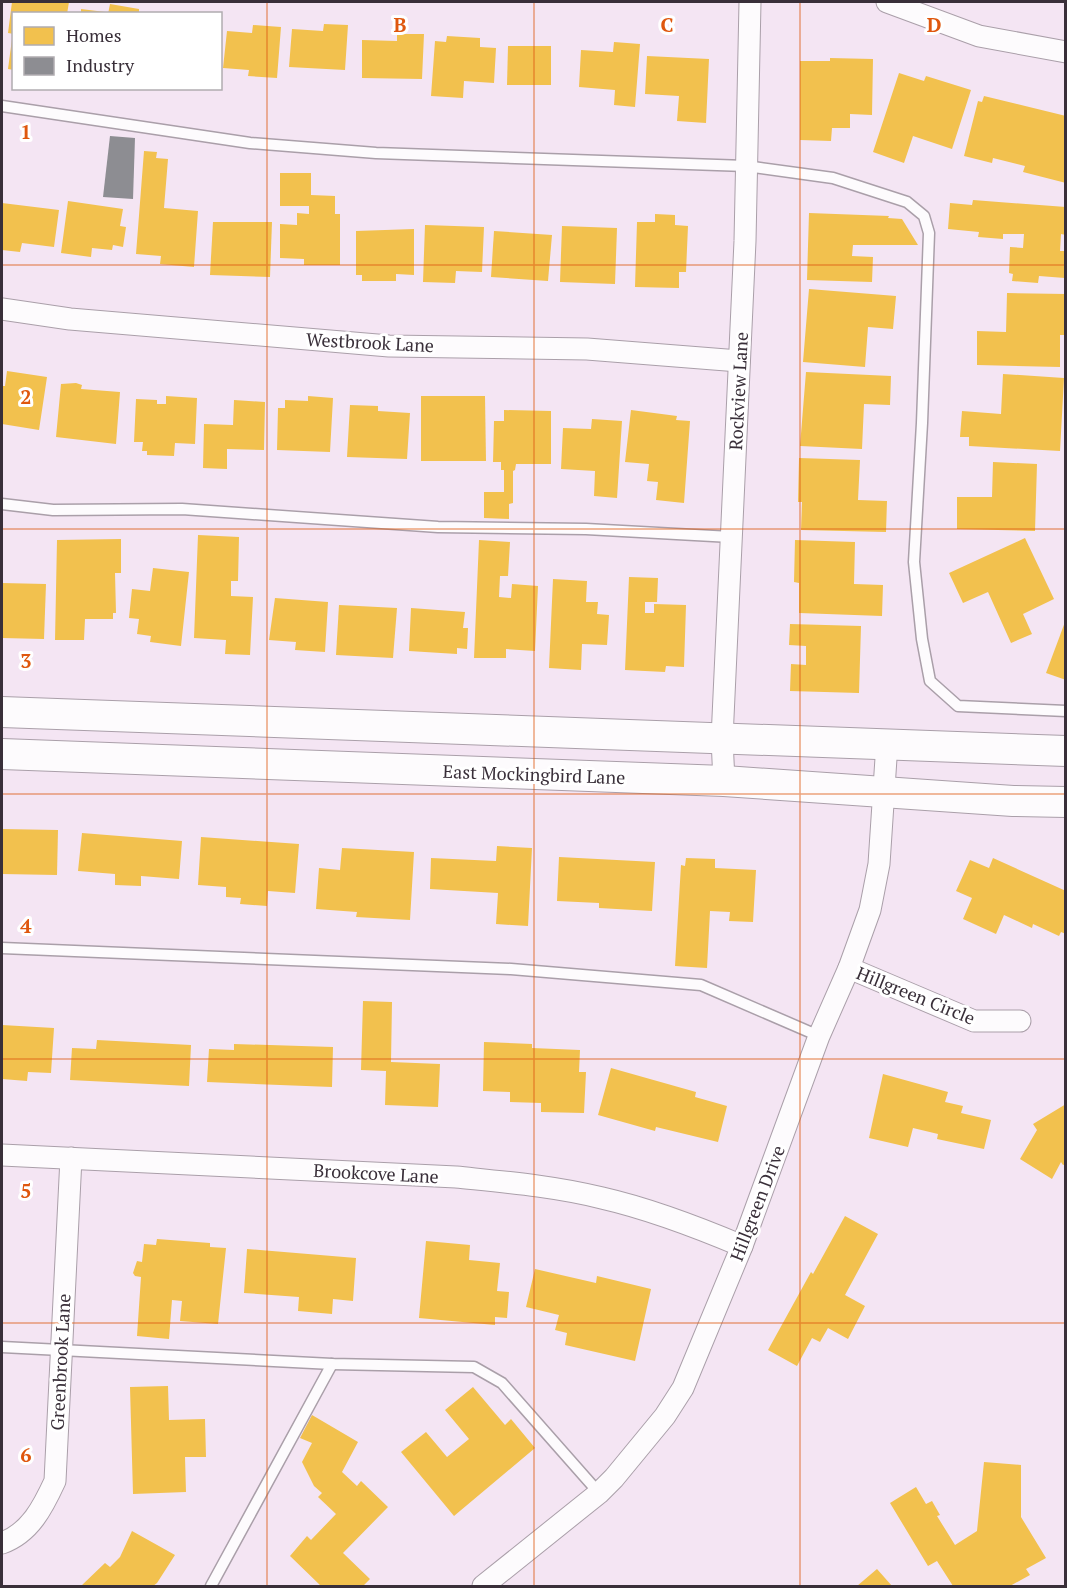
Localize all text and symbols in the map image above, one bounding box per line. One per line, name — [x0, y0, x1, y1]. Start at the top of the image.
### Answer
text: B — [394, 11, 407, 38]
text: C — [660, 11, 674, 38]
text: D — [927, 11, 941, 38]
legend — [12, 12, 222, 90]
text: Homes — [66, 23, 121, 47]
text: Industry — [66, 53, 135, 77]
text: 1 — [20, 118, 32, 145]
street label: Westbrook Lane — [305, 327, 435, 357]
street label: Rockview Lane — [723, 331, 753, 451]
text: 2 — [20, 383, 32, 410]
text: 3 — [20, 647, 32, 674]
street label: East Mockingbird Lane — [442, 759, 626, 789]
text: 4 — [20, 912, 32, 939]
street label: Hillgreen Circle — [853, 960, 979, 1030]
street label: Hillgreen Drive — [724, 1142, 790, 1264]
street label: Brookcove Lane — [313, 1158, 439, 1188]
text: 5 — [20, 1177, 32, 1204]
street label: Greenbrook Lane — [44, 1293, 76, 1431]
text: 6 — [20, 1441, 32, 1468]

